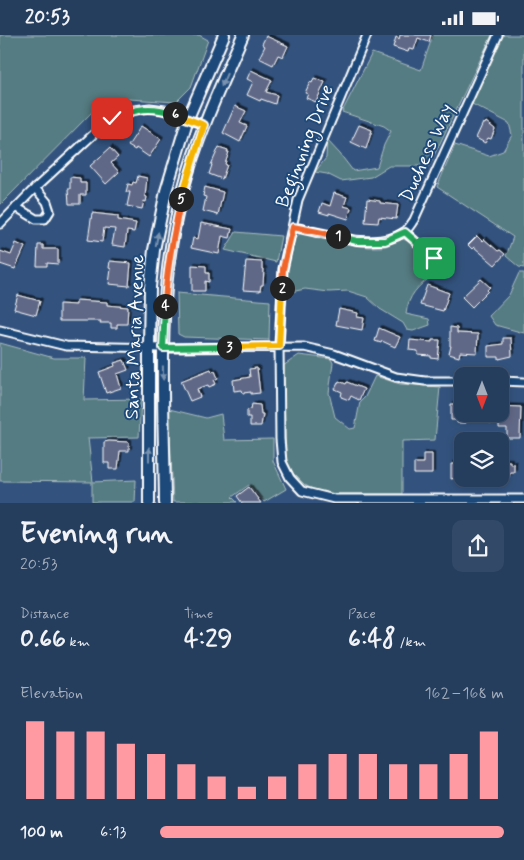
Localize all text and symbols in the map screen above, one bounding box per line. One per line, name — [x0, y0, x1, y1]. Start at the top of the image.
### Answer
text: 20:53 — [25, 5, 70, 30]
one-way arrow — [219, 73, 227, 87]
street label: Beginning Drive — [270, 81, 343, 212]
pin — [91, 97, 133, 139]
street label: Duchess Way — [394, 100, 461, 207]
pin: 6 — [162, 101, 188, 127]
icon: check — [98, 104, 126, 132]
text: 6 — [172, 105, 179, 123]
pin: 5 — [168, 187, 194, 211]
text: 5 — [177, 190, 186, 208]
pin: 1 — [326, 223, 350, 249]
text: 1 — [335, 227, 342, 245]
one-way arrow — [153, 231, 161, 247]
pin — [413, 237, 455, 279]
icon: arrive — [420, 244, 448, 272]
street label: Santa Maria Avenue — [120, 254, 150, 420]
pin: 2 — [270, 275, 294, 301]
text: 2 — [279, 279, 286, 297]
pin: 4 — [152, 293, 178, 319]
text: 4 — [161, 297, 170, 315]
pin: 3 — [216, 335, 242, 359]
text: 3 — [226, 338, 233, 356]
one-way arrow — [159, 365, 167, 381]
north arrow — [454, 367, 509, 423]
map controls — [454, 367, 509, 487]
button: layers — [454, 432, 509, 487]
one-way arrow — [145, 446, 153, 462]
text: Evening run — [20, 516, 173, 553]
button: share — [452, 520, 504, 572]
text: 20:53 — [20, 554, 58, 575]
text: Distance — [20, 605, 69, 623]
text: Time — [184, 605, 213, 623]
text: Pace — [348, 605, 376, 623]
text: 0.66 — [20, 623, 66, 656]
text: 4:29 — [184, 623, 232, 656]
text: 6:48 — [348, 623, 396, 656]
text: km — [66, 633, 90, 651]
text: /km — [396, 633, 426, 651]
text: Elevation — [20, 683, 83, 704]
text: 162–168 m — [424, 683, 504, 704]
text: 100 m — [20, 822, 63, 843]
text: 6:13 — [100, 822, 126, 843]

